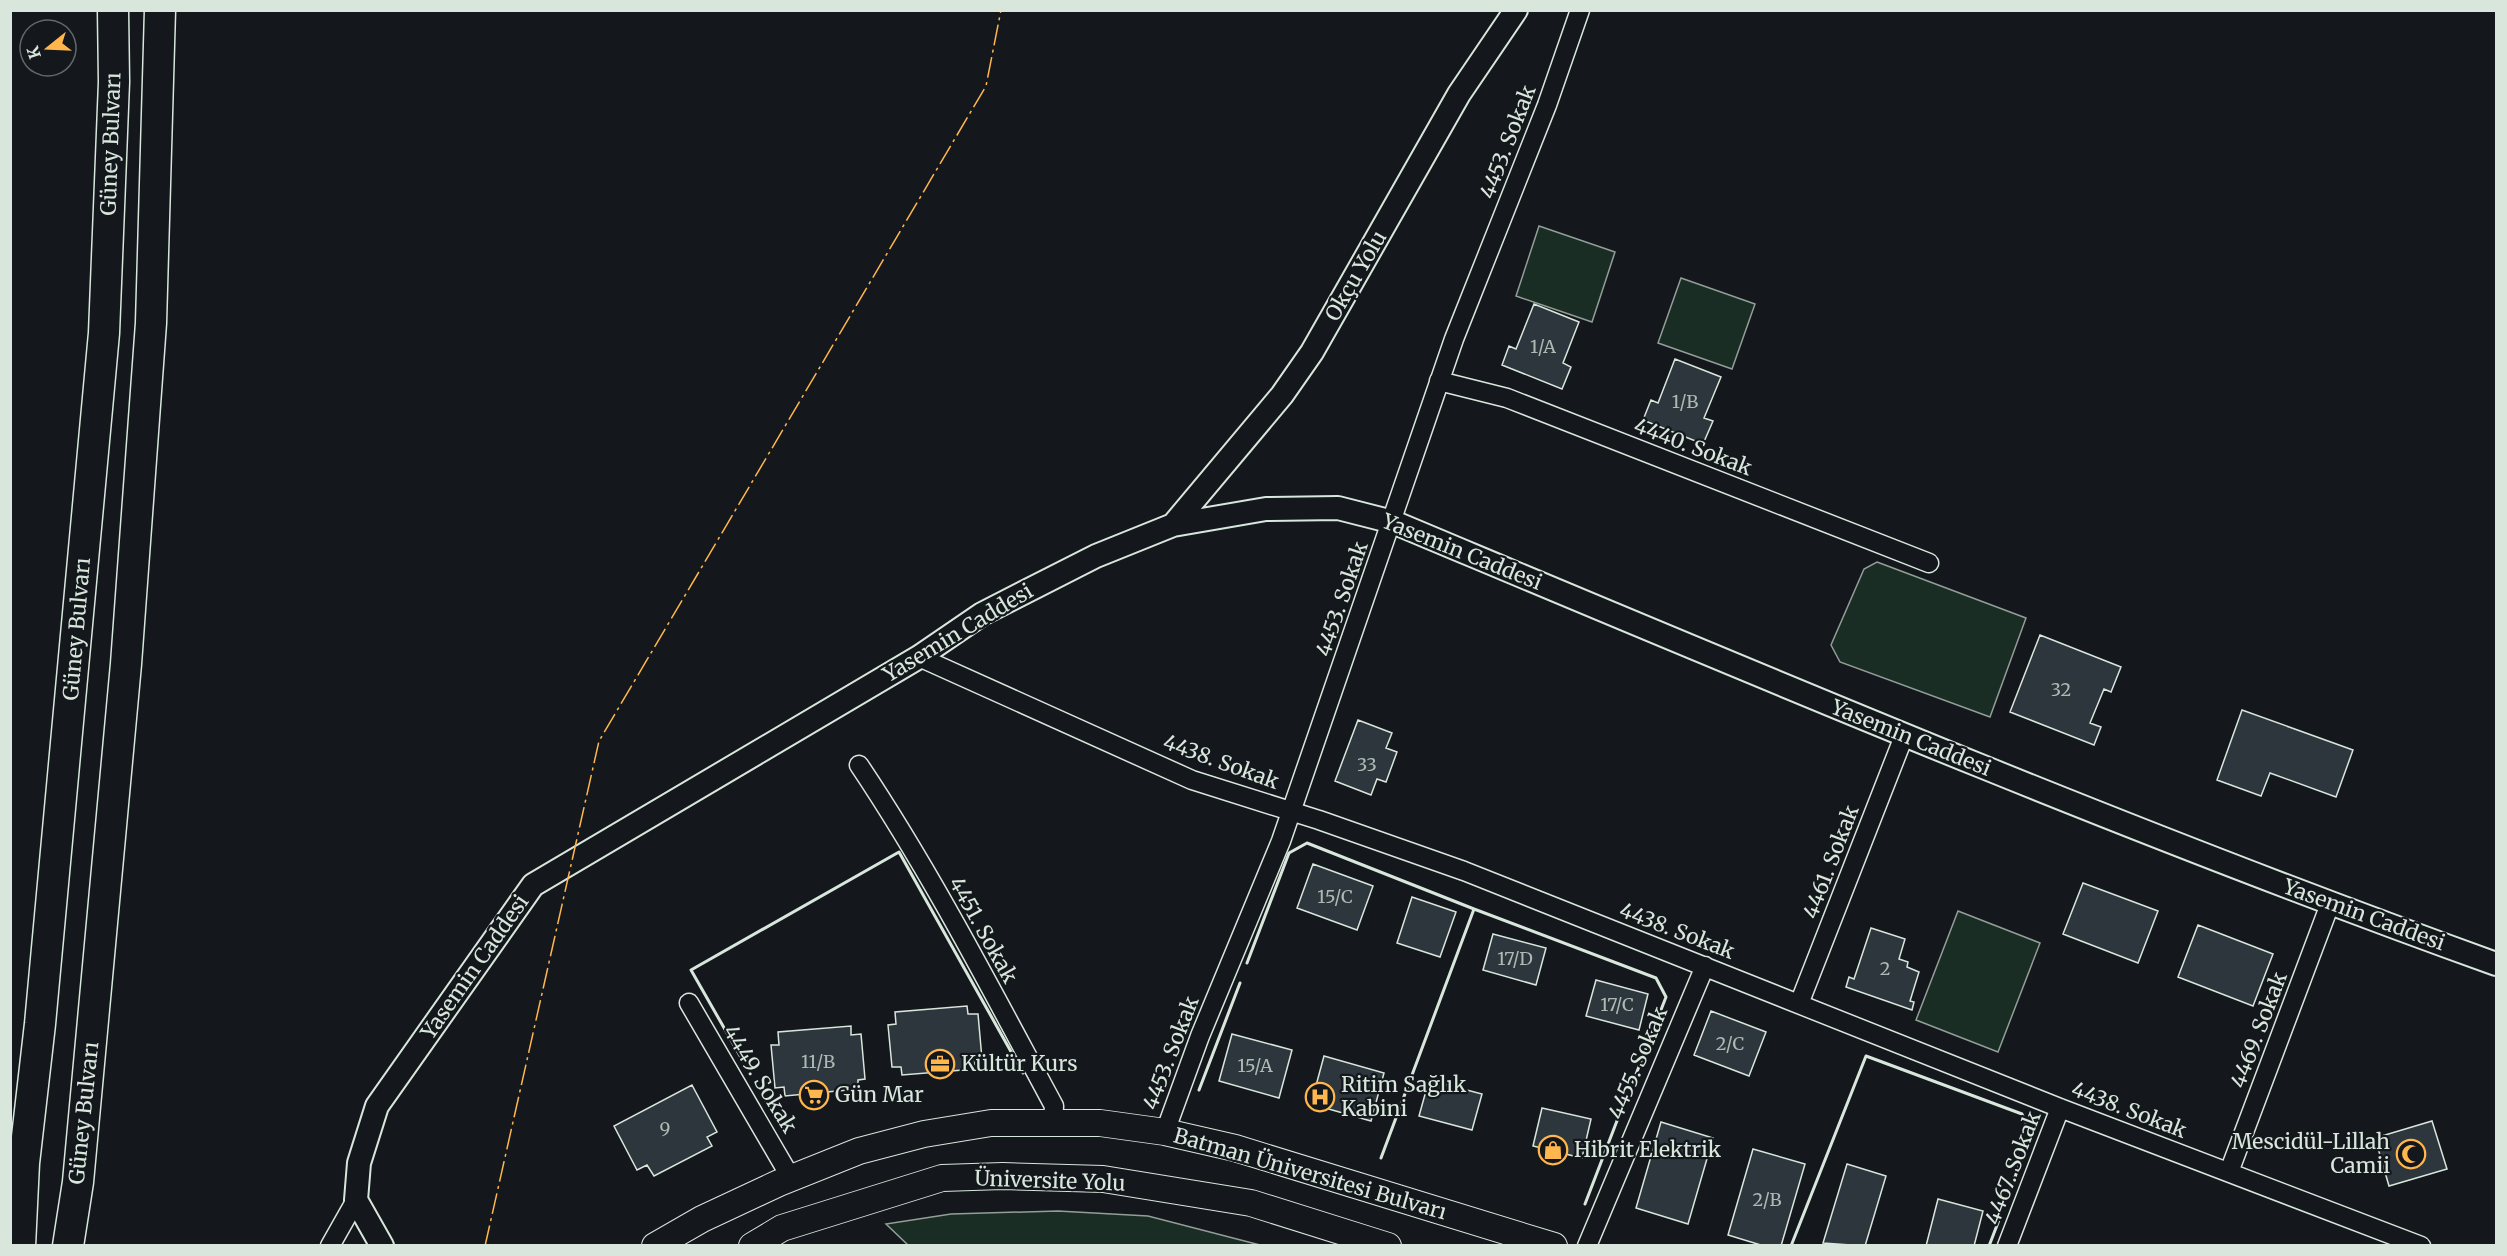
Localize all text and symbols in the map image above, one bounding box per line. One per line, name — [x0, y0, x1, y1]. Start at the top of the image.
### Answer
north arrow — [18, 18, 78, 78]
text: K — [22, 44, 45, 61]
street label: Güney Bulvarı — [95, 72, 126, 216]
street label: 4453. Sokak — [1474, 81, 1542, 202]
street label: Okçu Yolu — [1319, 226, 1392, 326]
house number: 1/A — [1530, 335, 1556, 358]
house number: 1/B — [1672, 390, 1698, 413]
street label: 4440. Sokak — [1630, 412, 1757, 482]
street label: Yasemin Caddesi — [1377, 507, 1546, 596]
street label: 4453. Sokak — [1309, 537, 1374, 660]
street label: Güney Bulvarı — [57, 556, 96, 701]
street label: Yasemin Caddesi — [877, 577, 1038, 688]
house number: 32 — [2051, 678, 2071, 701]
street label: Yasemin Caddesi — [1826, 693, 1995, 782]
street label: 4438. Sokak — [1160, 728, 1283, 795]
house number: 33 — [1357, 753, 1377, 776]
street label: 4461. Sokak — [1797, 801, 1865, 922]
street label: 4451. Sokak — [943, 872, 1024, 988]
street label: Yasemin Caddesi — [2279, 872, 2449, 956]
house number: 15/C — [1317, 885, 1353, 908]
street label: Yasemin Caddesi — [414, 889, 535, 1045]
street label: 4438. Sokak — [1616, 896, 1739, 965]
house number: 17/D — [1497, 947, 1533, 970]
house number: 2 — [1880, 957, 1890, 980]
street label: 4469. Sokak — [2224, 967, 2293, 1092]
street label: 4453. Sokak — [1137, 992, 1205, 1113]
house number: 17/C — [1600, 993, 1634, 1016]
street label: 4455. Sokak — [1602, 1002, 1674, 1123]
street label: 4449. Sokak — [718, 1020, 804, 1138]
house number: 2/C — [1716, 1032, 1745, 1055]
street label: Güney Bulvarı — [63, 1040, 104, 1186]
office icon: Kültür Kurs — [924, 1048, 956, 1080]
house number: 11/B — [801, 1050, 835, 1073]
place label: Kültür Kurs — [961, 1050, 1078, 1077]
house number: 15/A — [1237, 1054, 1273, 1077]
place label: Ritim Sağlık Kabini — [1341, 1071, 1467, 1122]
street label: 4438. Sokak — [2068, 1075, 2191, 1144]
supermarket icon: Gün Mar — [798, 1079, 830, 1111]
place label: Gün Mar — [835, 1081, 924, 1108]
hospital icon: Ritim Sağlık Kabini — [1304, 1081, 1336, 1113]
street label: 4467. Sokak — [1979, 1107, 2047, 1228]
house number: 9 — [660, 1117, 670, 1140]
street label: Batman Üniversitesi Bulvarı — [1171, 1122, 1450, 1226]
place label: Mescidül-Lillah Camii — [2232, 1128, 2390, 1179]
shop icon: Hibrit Elektrik — [1537, 1134, 1569, 1166]
place label: Hibrit Elektrik — [1574, 1136, 1722, 1163]
mosque icon: Mescidül-Lillah Camii — [2395, 1138, 2427, 1170]
street label: Üniversite Yolu — [974, 1164, 1126, 1197]
house number: 2/B — [1753, 1188, 1782, 1211]

